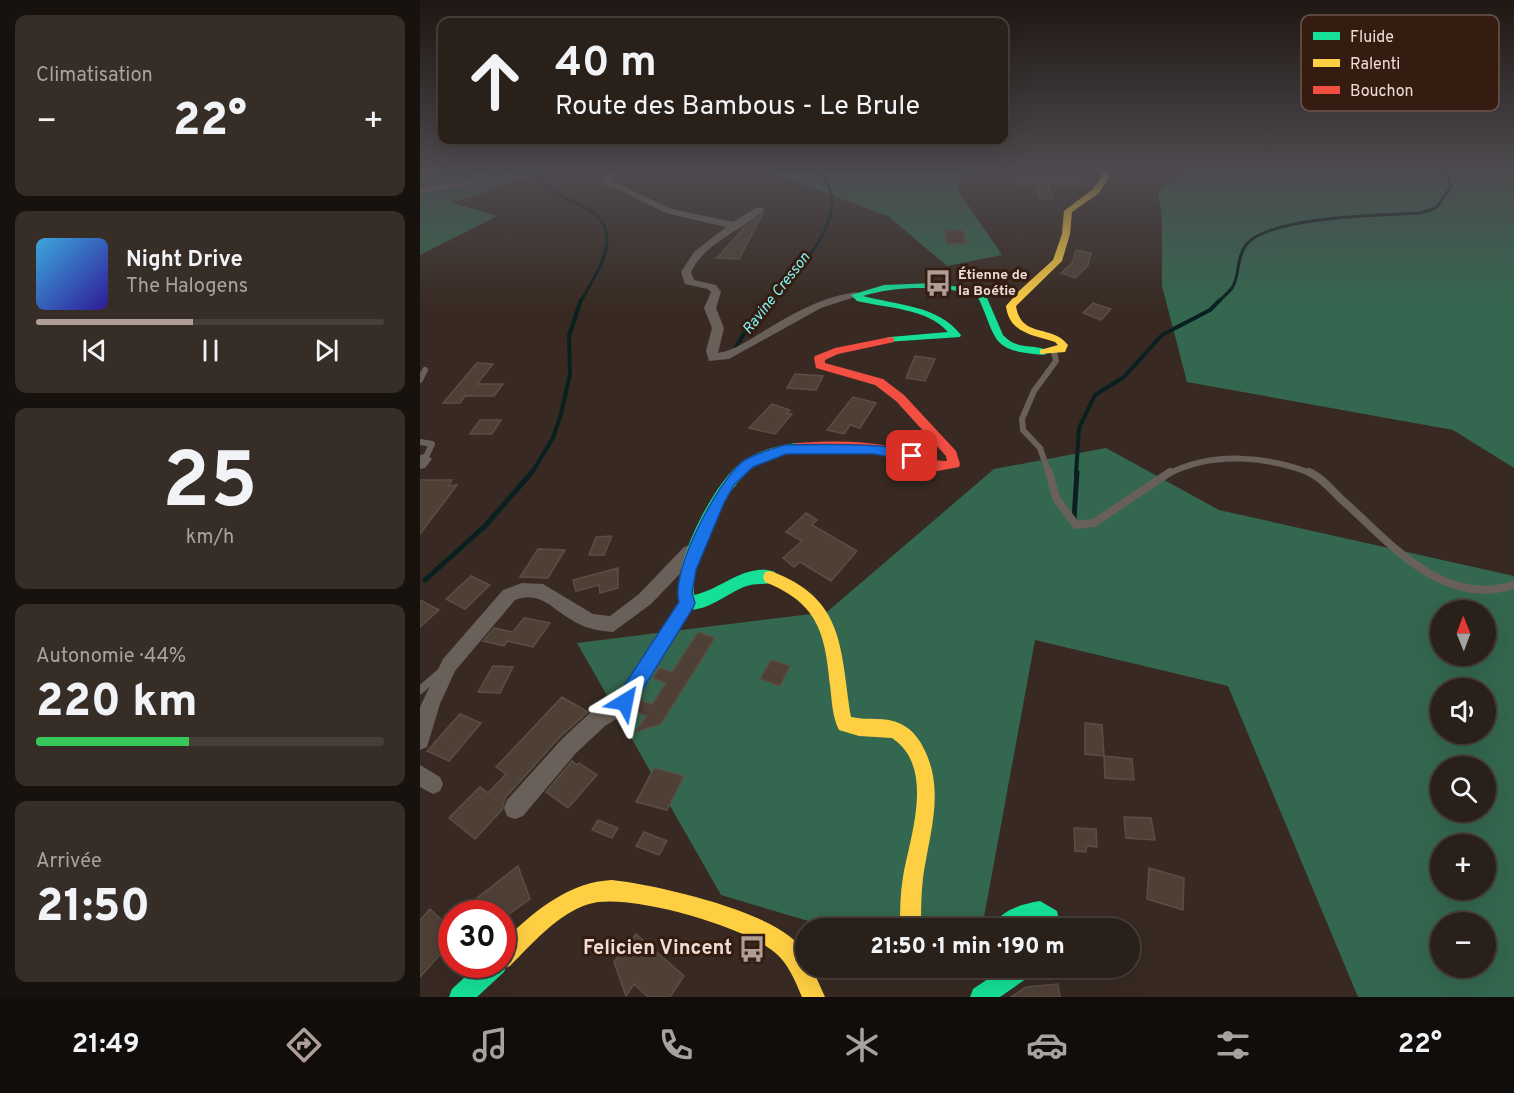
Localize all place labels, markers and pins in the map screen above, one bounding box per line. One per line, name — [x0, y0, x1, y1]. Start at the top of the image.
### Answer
place label: Étienne de la Boétie — [958, 266, 1028, 300]
bus stop icon: Étienne de la Boétie — [923, 268, 953, 298]
pin — [886, 430, 937, 481]
bus stop icon: Felicien Vincent — [737, 934, 767, 964]
place label: Felicien Vincent — [583, 936, 732, 962]

